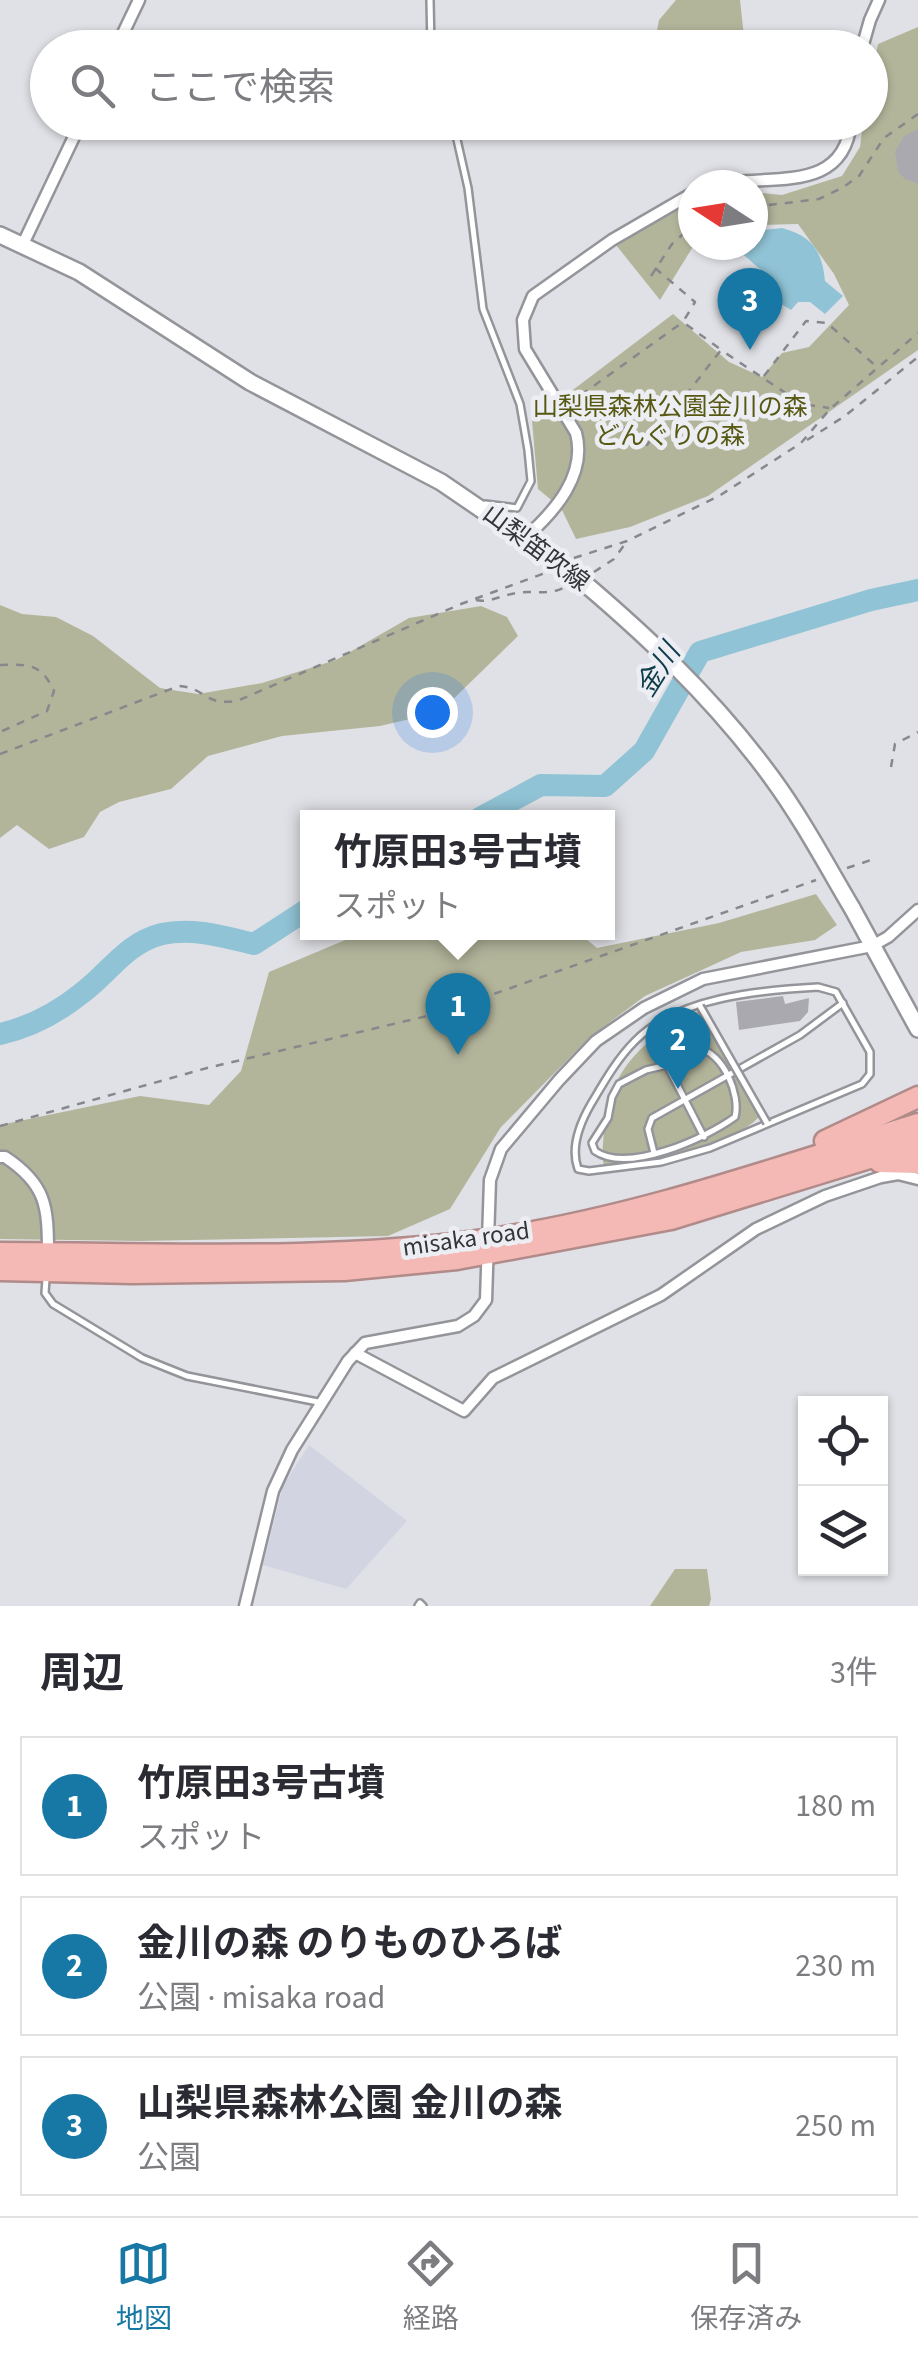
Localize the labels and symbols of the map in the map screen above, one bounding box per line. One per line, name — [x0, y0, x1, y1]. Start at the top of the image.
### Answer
north arrow — [678, 170, 768, 260]
pin: 3 — [718, 268, 782, 350]
park label: 山梨県森林公園金川の森 どんぐりの森 — [532, 389, 808, 454]
street label: 山梨笛吹線 — [475, 496, 597, 600]
water label: 金川 — [626, 633, 691, 704]
your location — [407, 687, 458, 738]
pin: 1 — [426, 972, 490, 1055]
pin: 2 — [646, 1006, 710, 1089]
street label: misaka road — [400, 1212, 532, 1266]

